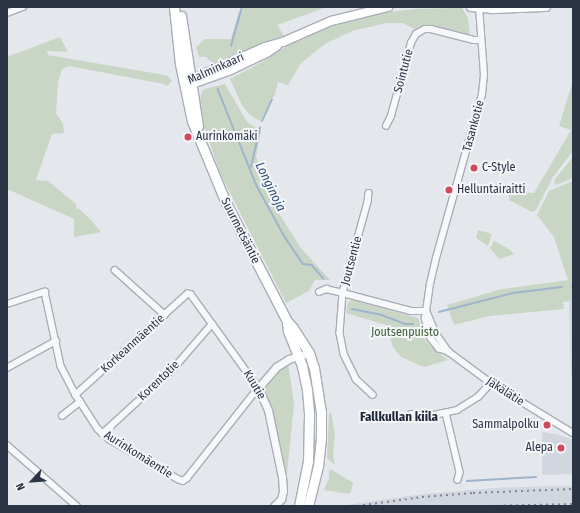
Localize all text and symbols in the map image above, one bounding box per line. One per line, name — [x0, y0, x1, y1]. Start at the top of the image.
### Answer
street label: Sointutie — [391, 48, 417, 94]
street label: Malminkaari — [186, 50, 246, 88]
street label: Tasankotie — [460, 99, 488, 153]
place label: Aurinkomäki — [196, 130, 258, 144]
marker: Aurinkomäki — [183, 132, 193, 142]
water label: Longinoja — [251, 160, 289, 214]
place label: C-Style — [482, 161, 516, 175]
marker: C-Style — [469, 163, 479, 173]
place label: Helluntairaitti — [457, 183, 525, 197]
marker: Helluntairaitti — [444, 185, 454, 195]
street label: Suurmetsäntie — [217, 196, 263, 266]
street label: Joutsentie — [339, 235, 365, 287]
street label: Korkeanmäentie — [98, 312, 168, 376]
park label: Joutsenpuisto — [371, 326, 439, 340]
street label: Korentotie — [135, 358, 183, 404]
street label: Kuutie — [240, 368, 268, 402]
street label: Jäkälätie — [483, 374, 527, 410]
district label: Fallkullan kiila — [360, 409, 438, 425]
place label: Sammalpolku — [472, 418, 539, 432]
marker: Sammalpolku — [542, 420, 552, 430]
street label: Aurinkomäentie — [101, 428, 175, 482]
place label: Alepa — [525, 441, 553, 455]
marker: Alepa — [556, 443, 566, 453]
north arrow — [12, 461, 52, 501]
text: N — [13, 481, 28, 492]

